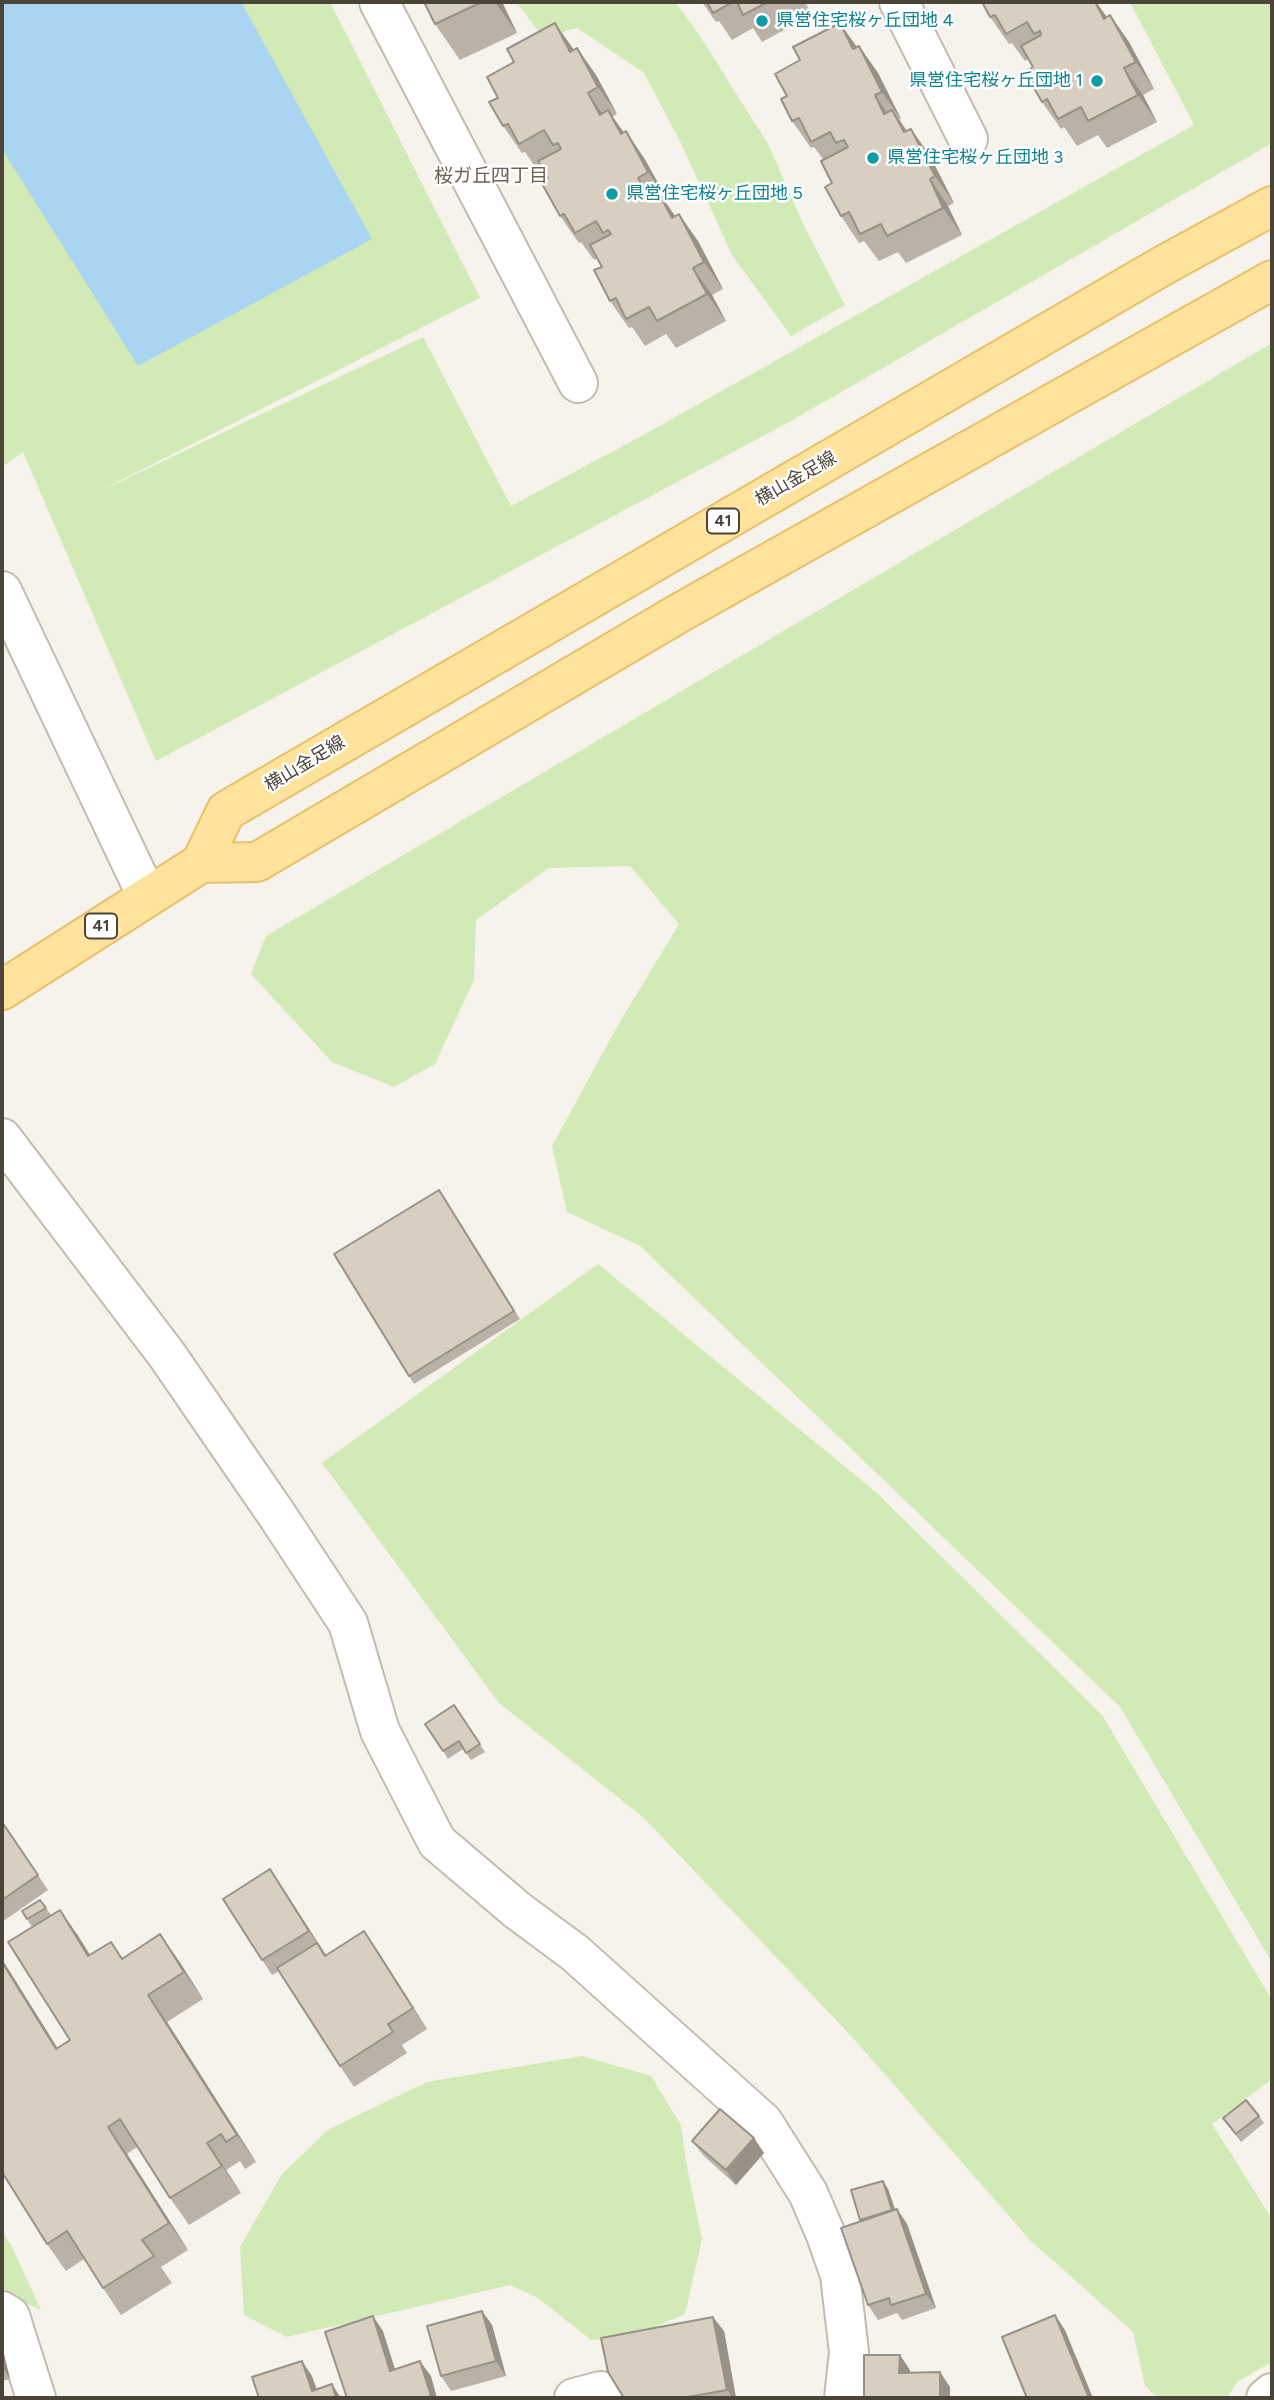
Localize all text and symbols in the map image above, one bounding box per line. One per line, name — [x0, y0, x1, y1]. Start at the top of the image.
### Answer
place label: 県営住宅桜ヶ丘団地 4 — [776, 10, 954, 32]
marker: 県営住宅桜ヶ丘団地 4 — [754, 13, 770, 29]
place label: 県営住宅桜ヶ丘団地 1 — [909, 70, 1083, 92]
marker: 県営住宅桜ヶ丘団地 1 — [1089, 73, 1105, 89]
place label: 県営住宅桜ヶ丘団地 3 — [887, 147, 1063, 169]
marker: 県営住宅桜ヶ丘団地 3 — [865, 150, 881, 166]
district label: 桜ガ丘四丁目 — [434, 165, 548, 187]
place label: 県営住宅桜ヶ丘団地 5 — [626, 183, 803, 205]
marker: 県営住宅桜ヶ丘団地 5 — [604, 186, 620, 202]
street label: 横山金足線 — [752, 447, 840, 511]
road number: 41 — [707, 508, 739, 534]
street label: 横山金足線 — [261, 732, 349, 796]
road number: 41 — [85, 914, 117, 938]

